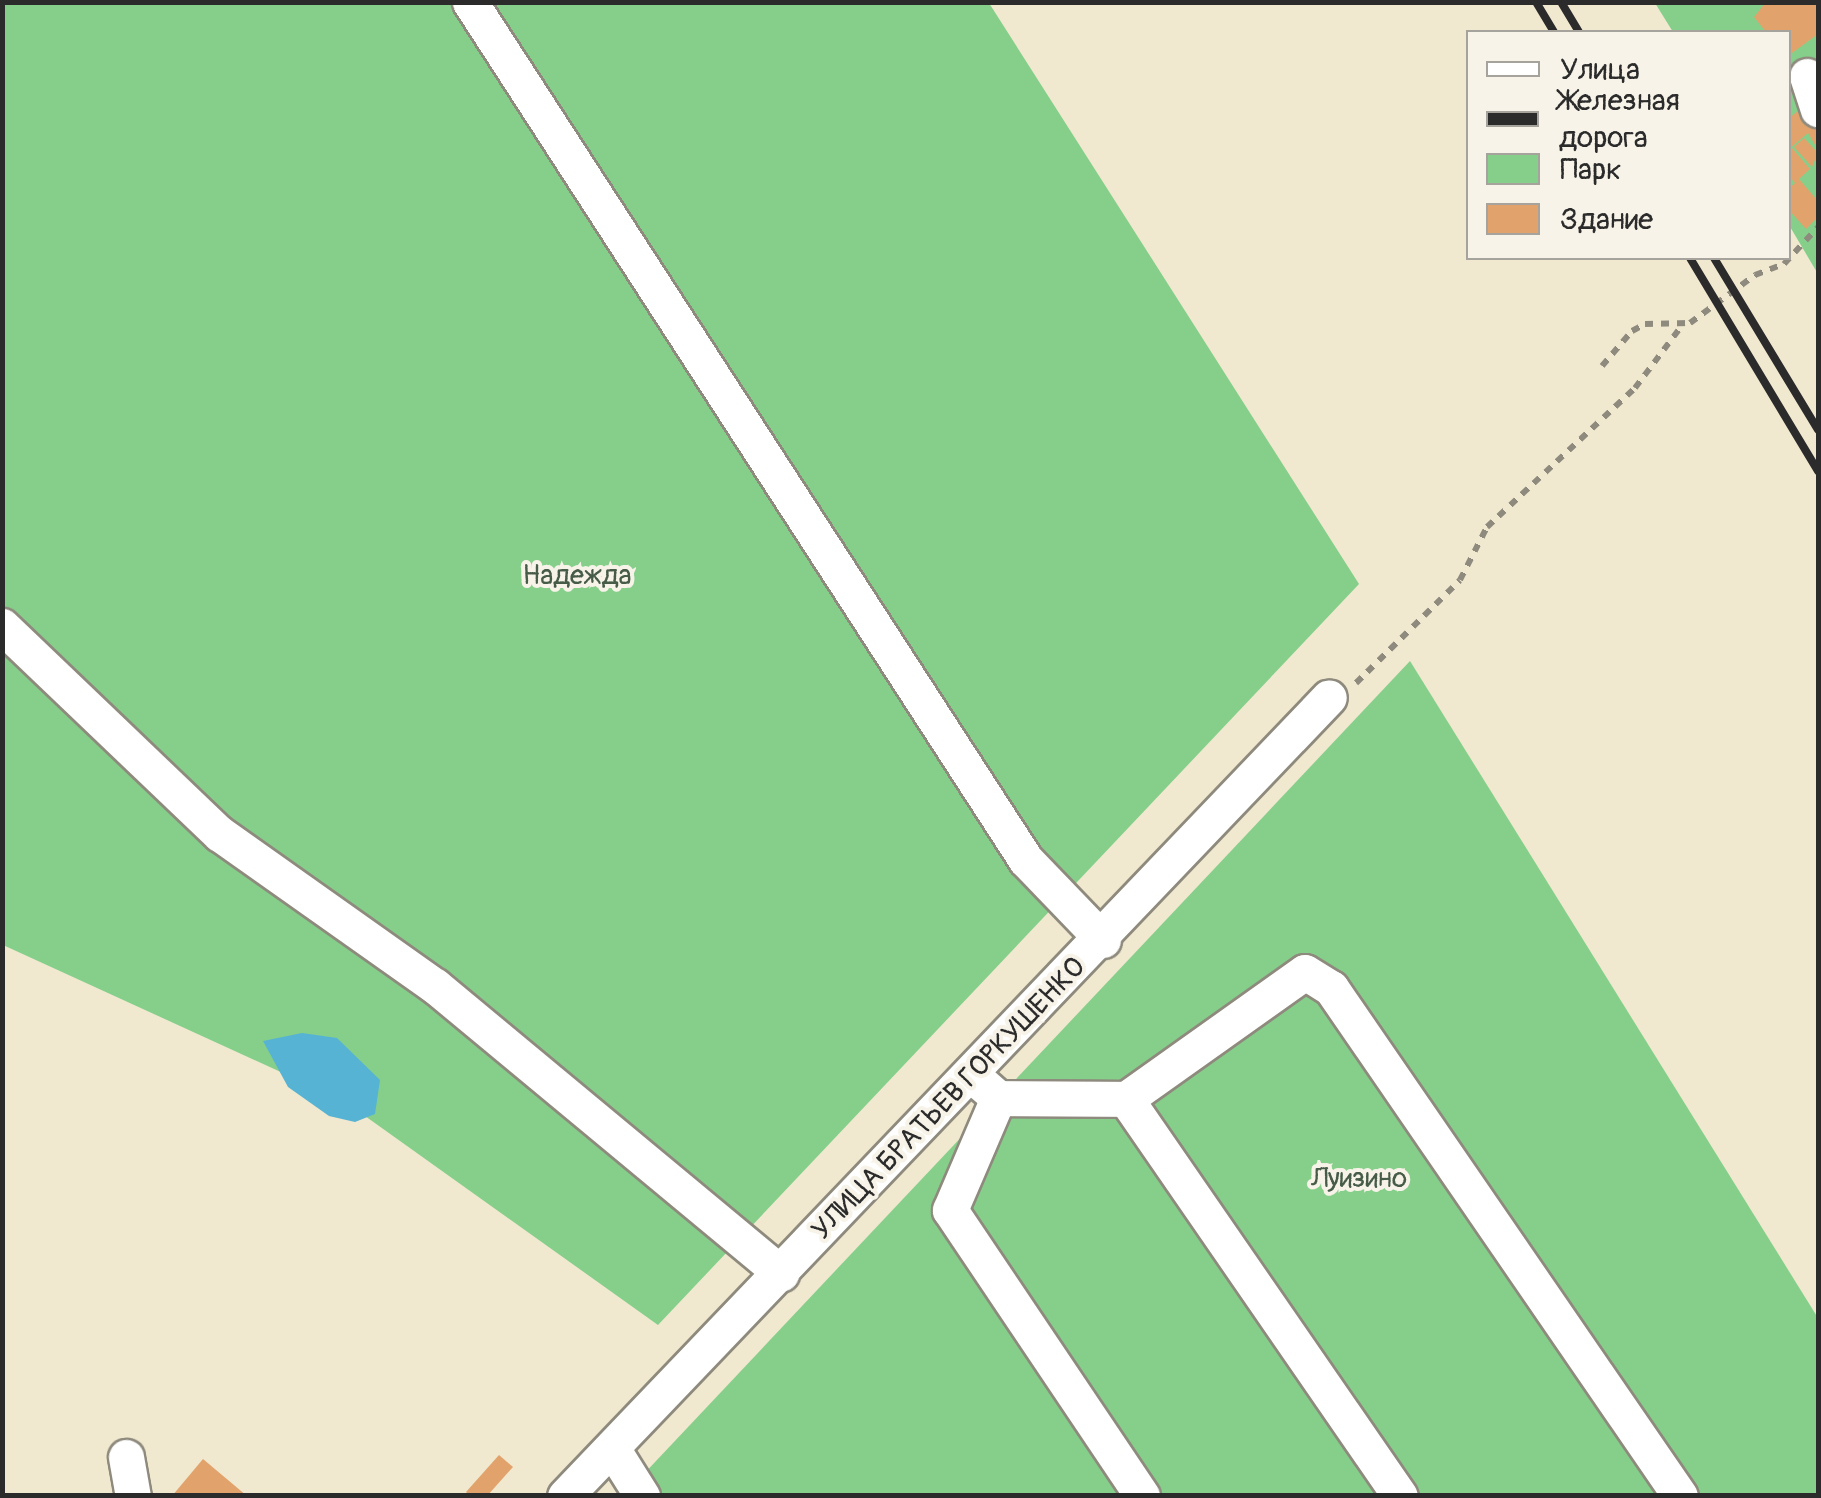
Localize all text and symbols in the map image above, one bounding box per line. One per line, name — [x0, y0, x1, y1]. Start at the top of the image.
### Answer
legend — [1466, 30, 1791, 260]
text: Улица — [1560, 51, 1640, 88]
text: Железная дорога — [1559, 82, 1680, 156]
text: Парк — [1560, 151, 1622, 188]
text: Здание — [1560, 201, 1653, 238]
park label: Надежда — [522, 559, 632, 593]
street label: УЛИЦА БРАТЬЕВ ГОРКУШЕНКО — [805, 951, 1093, 1247]
park label: Луизино — [1311, 1162, 1407, 1196]

